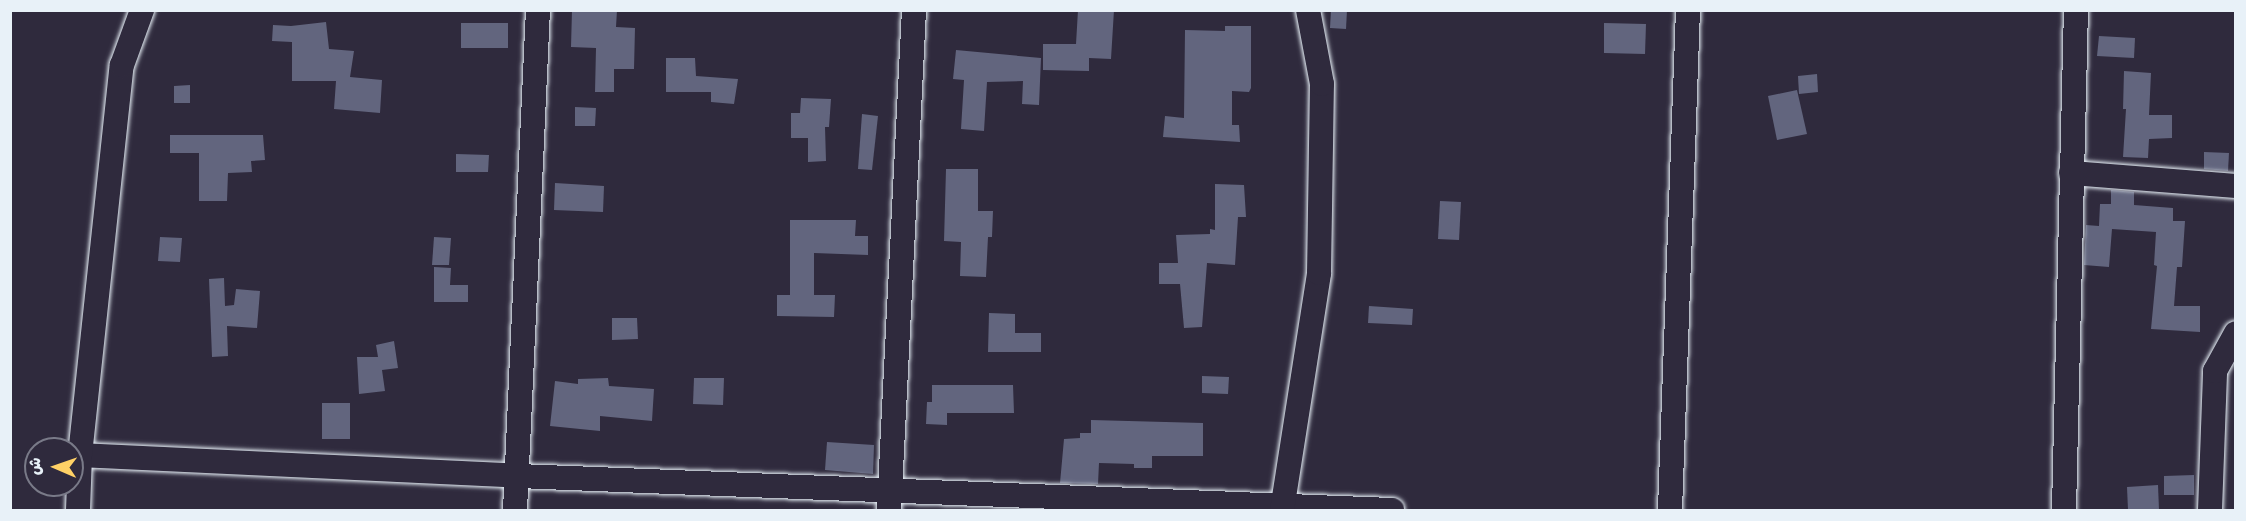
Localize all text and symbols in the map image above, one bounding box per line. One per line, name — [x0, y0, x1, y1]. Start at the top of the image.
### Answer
north arrow — [24, 437, 84, 497]
text: ش — [28, 457, 47, 476]

